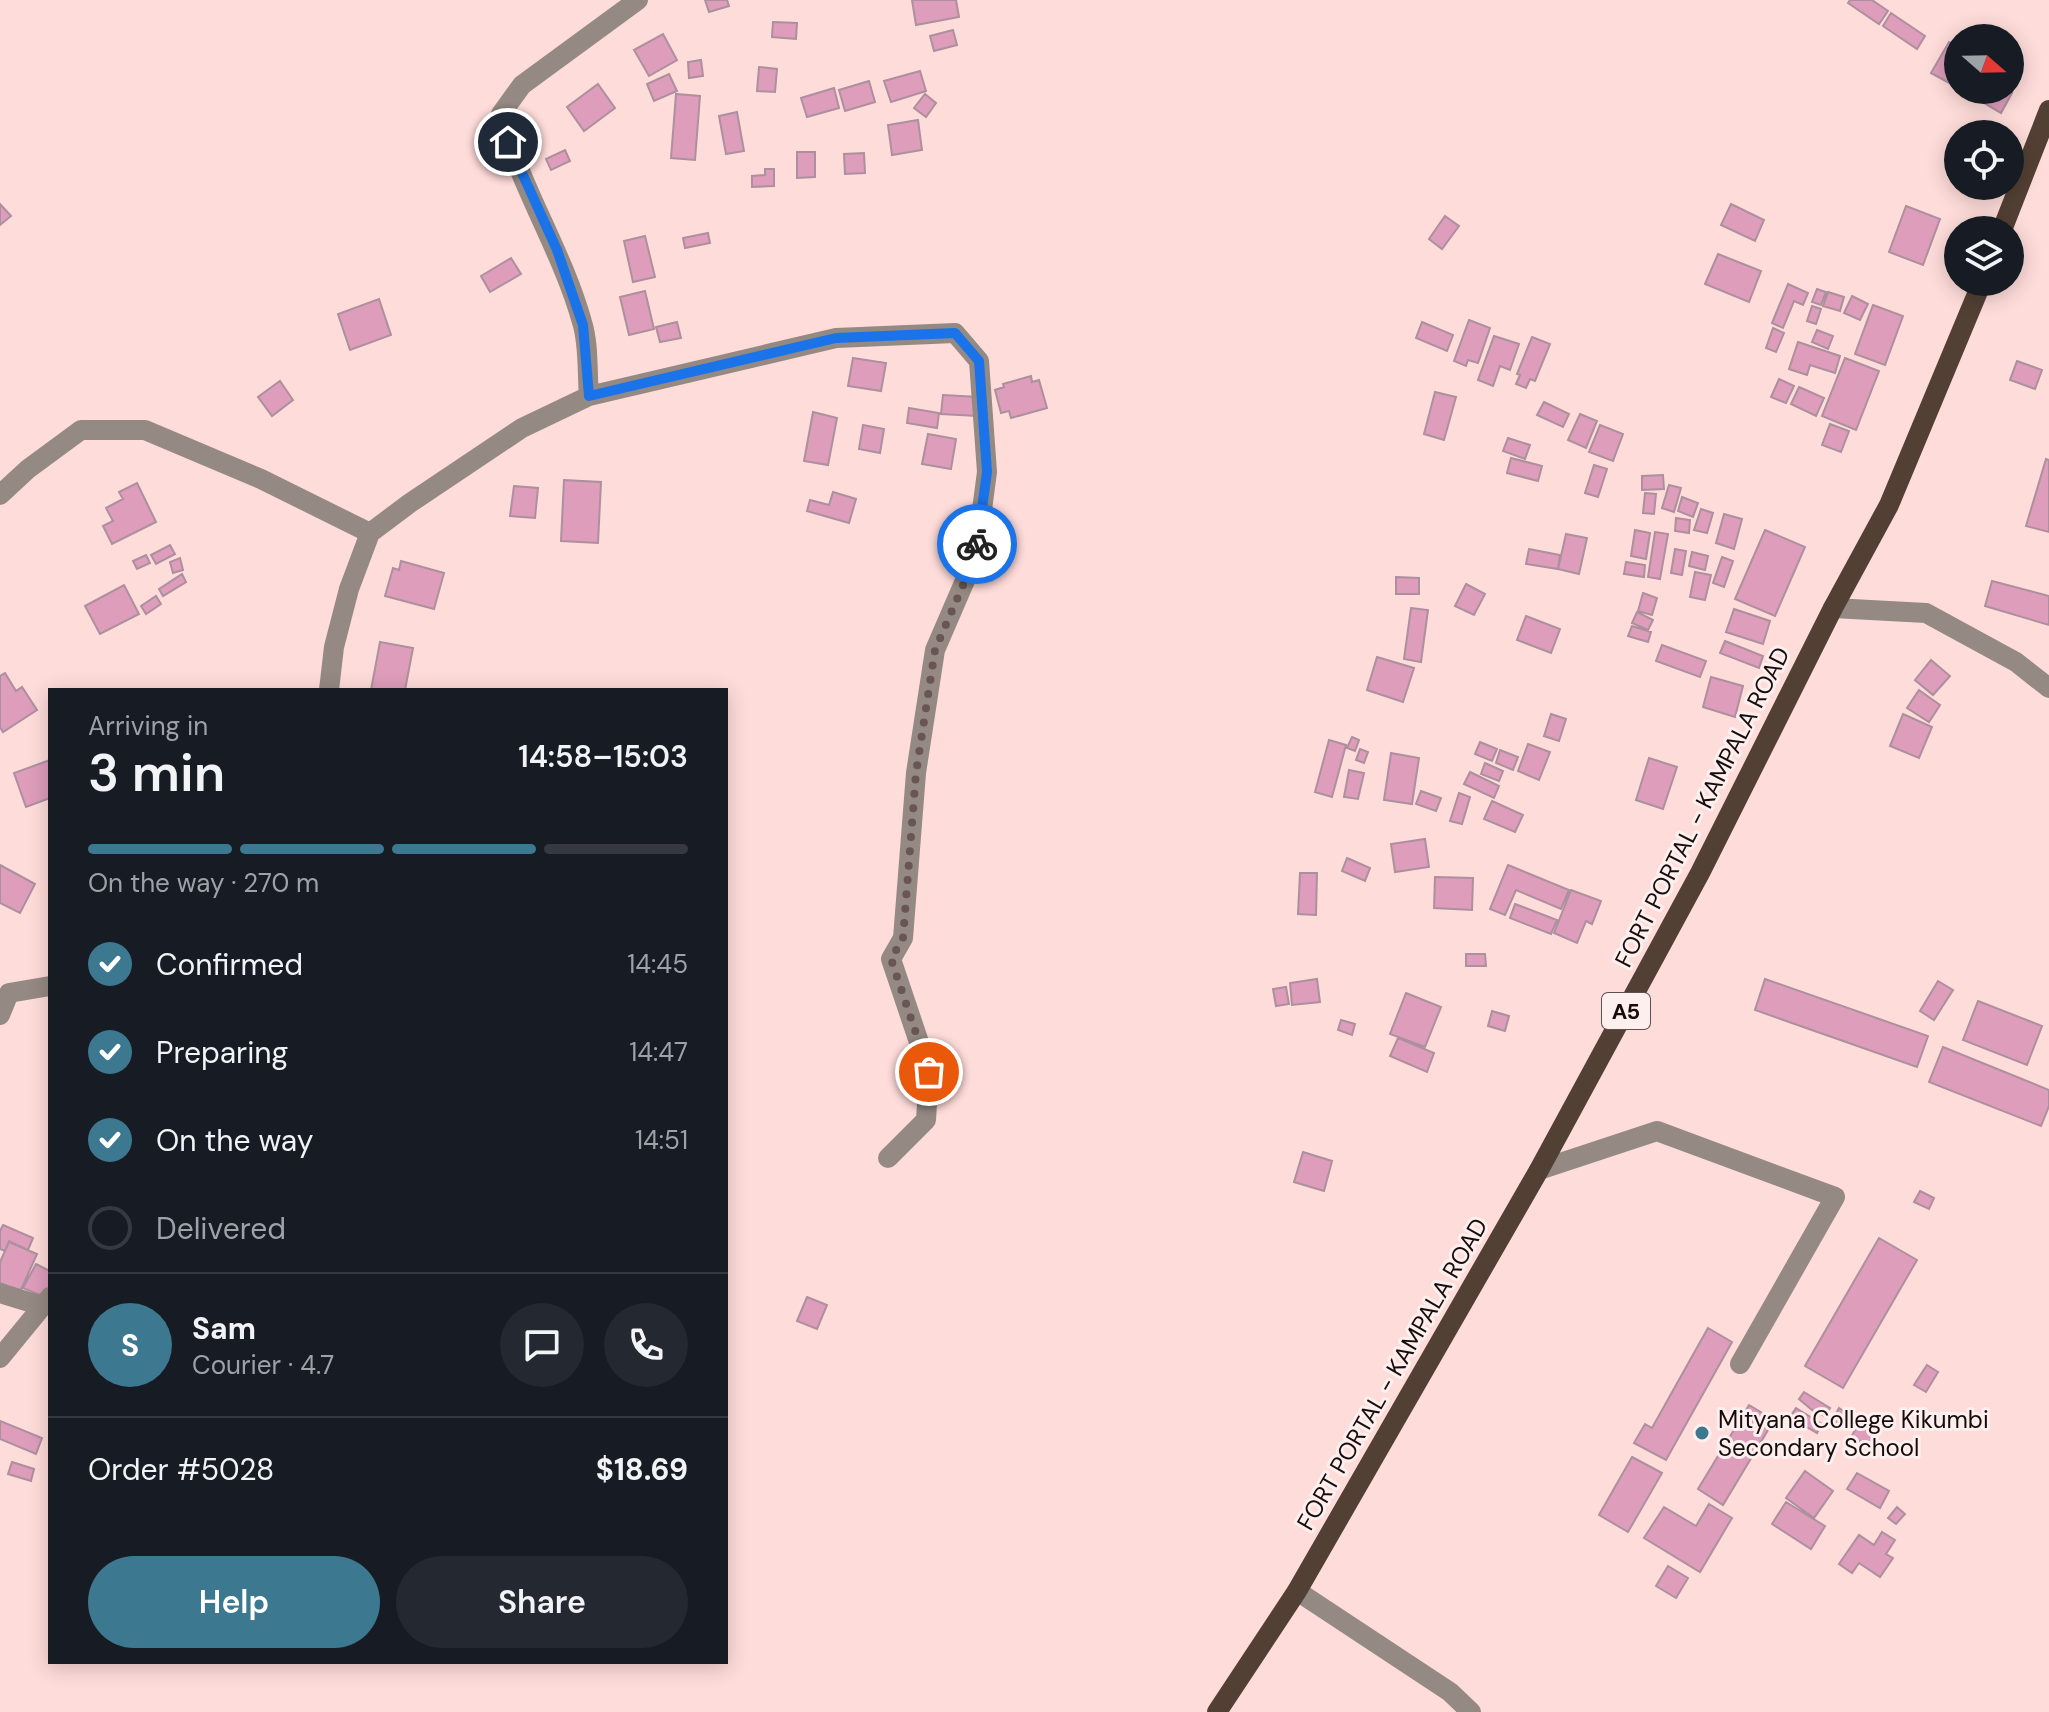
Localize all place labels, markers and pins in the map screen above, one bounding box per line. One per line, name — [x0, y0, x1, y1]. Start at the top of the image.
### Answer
pin — [474, 108, 542, 176]
pin — [895, 1038, 963, 1106]
place label: Mityana College Kikumbi Secondary School — [1718, 1404, 1989, 1463]
marker: Mityana College Kikumbi Secondary School — [1693, 1424, 1711, 1442]

